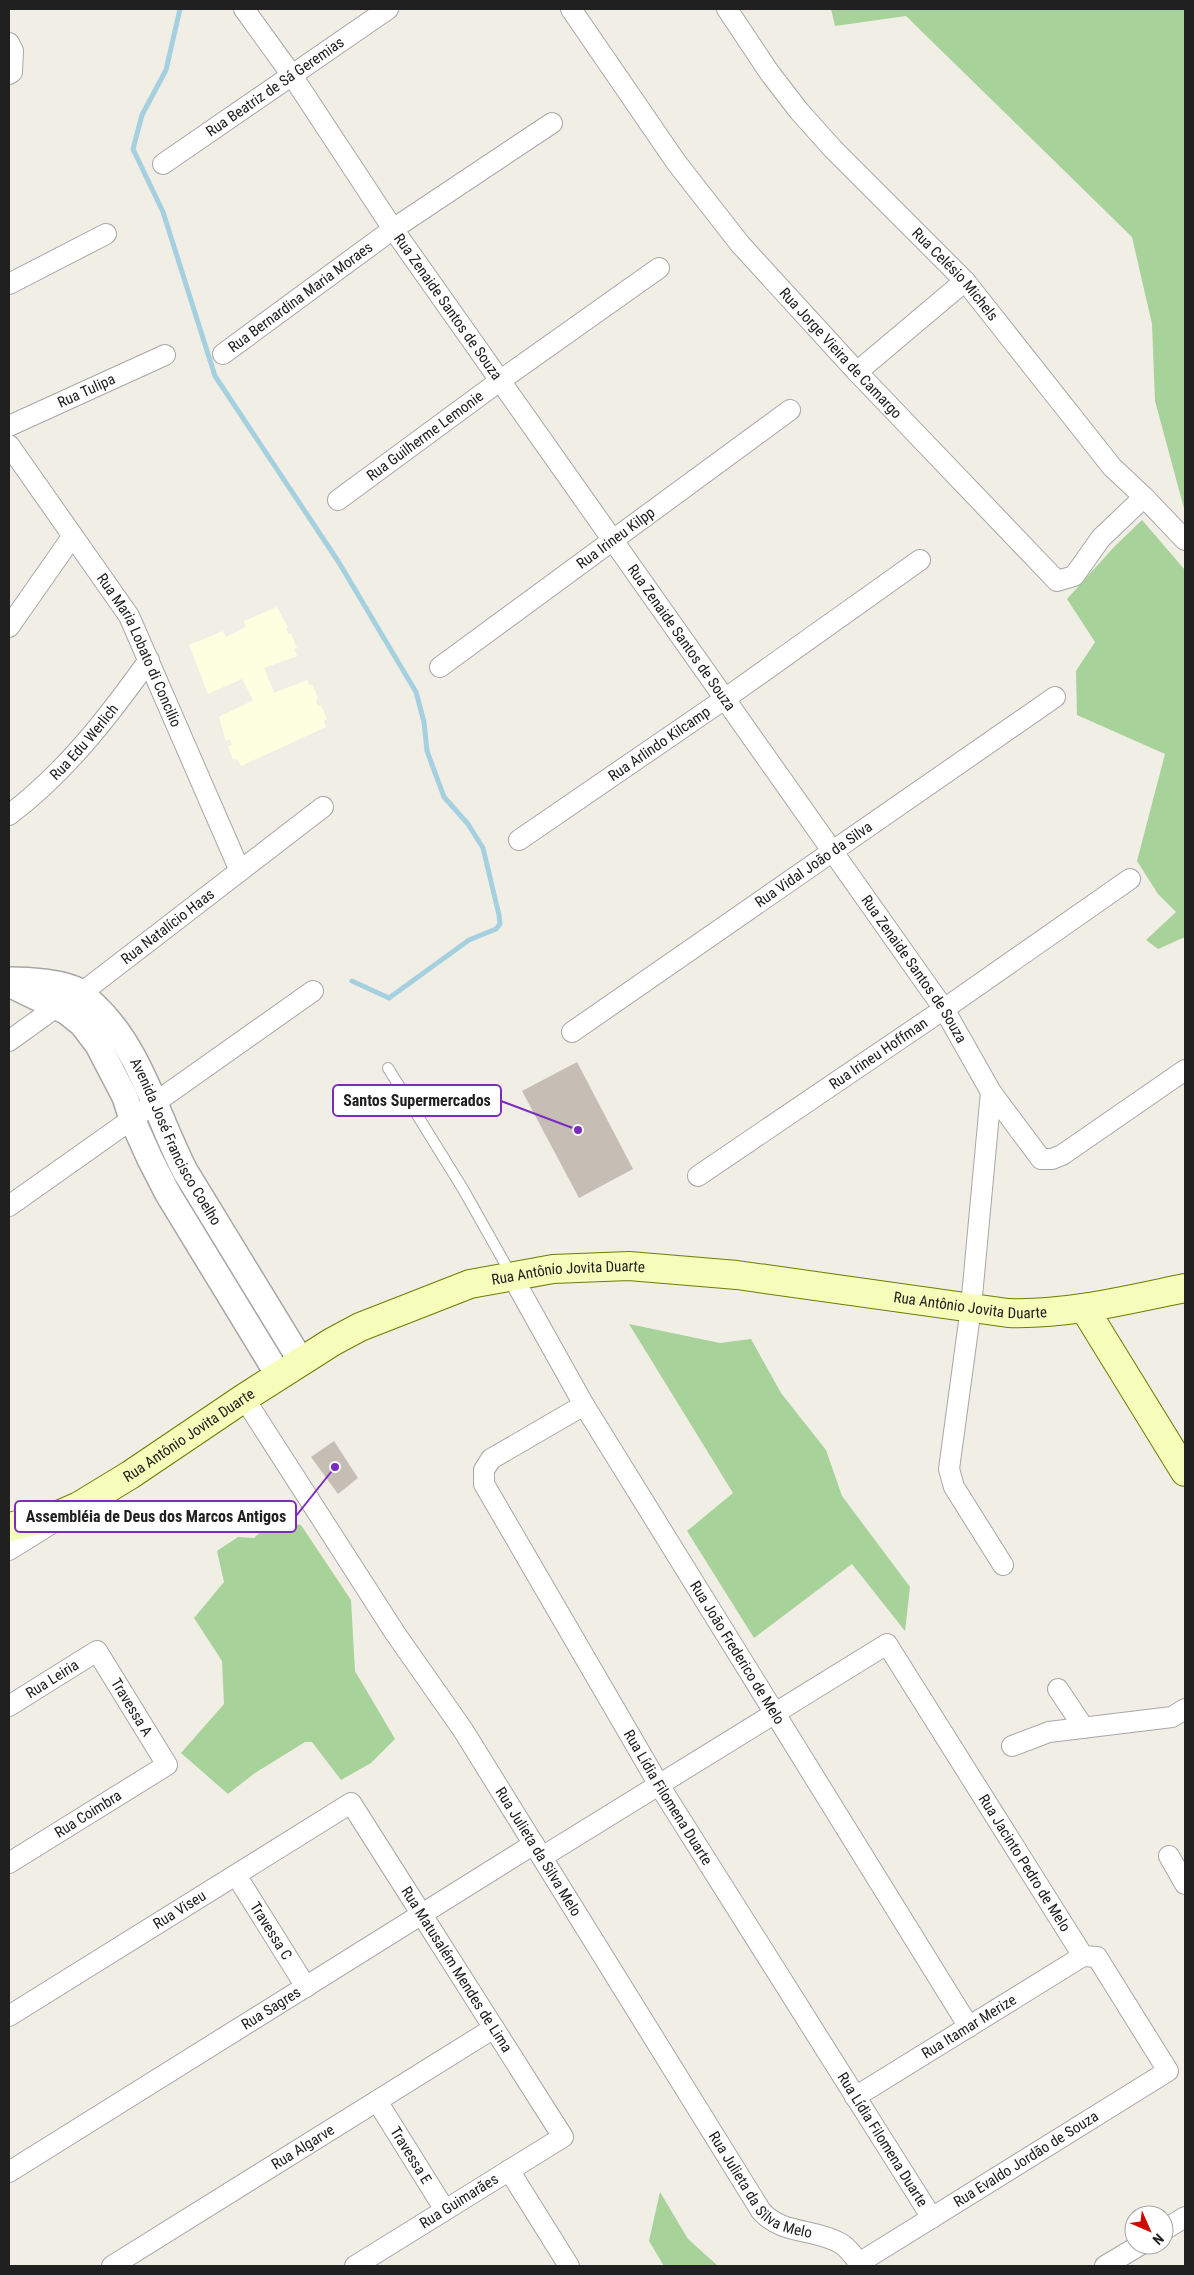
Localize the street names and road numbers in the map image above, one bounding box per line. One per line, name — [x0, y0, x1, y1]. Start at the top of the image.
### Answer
street label: Rua Beatriz de Sá Geremias — [203, 33, 347, 141]
street label: Rua Celésio Michels — [908, 224, 1002, 324]
street label: Rua Zenaide Santos de Souza — [390, 230, 506, 383]
street label: Rua Bernardina Maria Moraes — [225, 238, 376, 356]
street label: Rua Jorge Vieira de Camargo — [776, 284, 906, 422]
street label: Rua Tulipa — [55, 370, 118, 412]
street label: Rua Guilherme Lemonie — [363, 387, 487, 485]
street label: Rua Irineu Kilpp — [573, 503, 658, 573]
street label: Rua Zenaide Santos de Souza — [624, 561, 739, 714]
street label: Rua Maria Lobato di Concilio — [93, 570, 185, 730]
street label: Rua Edu Werlich — [46, 700, 122, 784]
street label: Rua Arlindo Kilcamp — [605, 703, 714, 785]
street label: Rua Vidal João da Silva — [752, 818, 876, 911]
street label: Rua Natalício Haas — [118, 885, 218, 968]
street label: Rua Zenaide Santos de Souza — [857, 892, 970, 1046]
street label: Rua Irineu Hoffman — [826, 1014, 931, 1093]
street label: Avenida José Francisco Coelho — [126, 1055, 225, 1229]
street label: Rua Antônio Jovita Duarte — [490, 1257, 646, 1289]
street label: Rua Antônio Jovita Duarte — [892, 1288, 1048, 1322]
street label: Rua Antônio Jovita Duarte — [120, 1385, 258, 1486]
street label: Rua João Frederico de Melo — [686, 1578, 788, 1728]
street label: Rua Leiria — [23, 1656, 82, 1702]
street label: Travessa A — [107, 1675, 157, 1740]
street label: Rua Lídia Filomena Duarte — [620, 1726, 716, 1868]
street label: Rua Julieta da Silva Melo — [492, 1784, 585, 1920]
street label: Rua Coimbra — [51, 1786, 125, 1842]
street label: Rua Jacinto Pedro de Melo — [975, 1791, 1074, 1935]
street label: Rua Matusalém Mendes de Lima — [397, 1883, 516, 2056]
street label: Rua Viseu — [150, 1887, 209, 1933]
street label: Travessa C — [246, 1899, 296, 1963]
street label: Rua Sagres — [238, 1983, 304, 2034]
street label: Rua Itamar Merize — [918, 1991, 1019, 2062]
street label: Rua Lídia Filomena Duarte — [834, 2069, 932, 2210]
street label: Rua Evaldo Jordão de Souza — [950, 2107, 1102, 2211]
street label: Rua Algarve — [268, 2121, 338, 2173]
street label: Travessa E — [386, 2123, 435, 2187]
street label: Rua Julieta da Silva Melo — [705, 2128, 814, 2242]
street label: Rua Guimarães — [416, 2170, 502, 2232]

